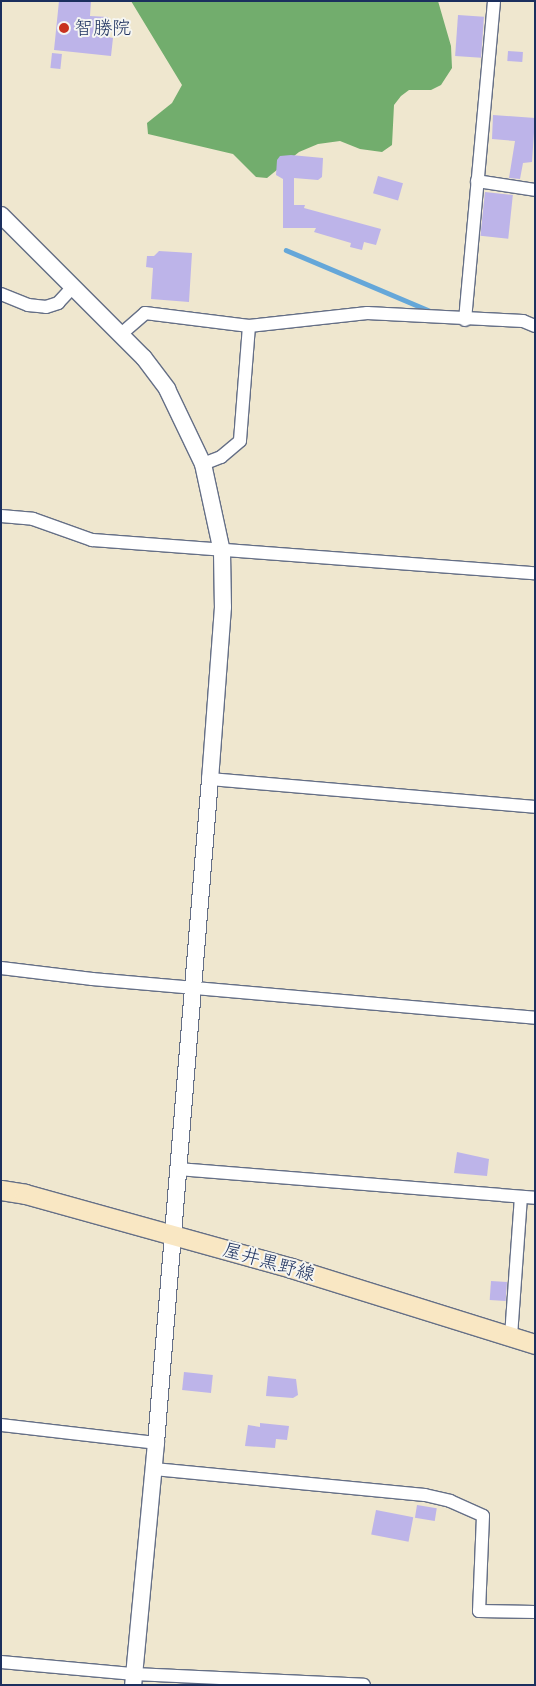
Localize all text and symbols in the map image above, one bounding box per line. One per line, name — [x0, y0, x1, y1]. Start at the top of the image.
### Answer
place label: 智勝院 — [74, 17, 131, 39]
marker: 智勝院 — [58, 22, 70, 34]
street label: 屋井黒野線 — [220, 1238, 318, 1286]

